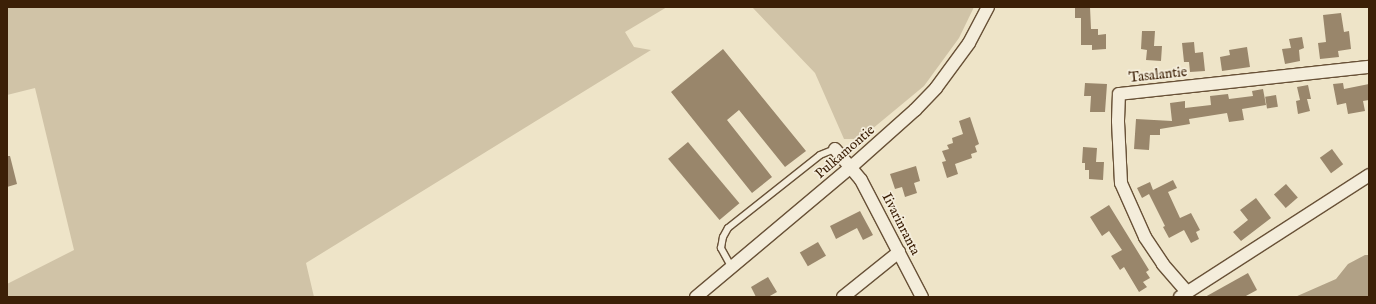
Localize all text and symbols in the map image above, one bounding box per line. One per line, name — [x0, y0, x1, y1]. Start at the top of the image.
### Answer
street label: Tasalantie — [1128, 64, 1188, 86]
street label: Pulkamontie — [812, 122, 878, 182]
street label: Iivarinranta — [878, 190, 924, 258]

